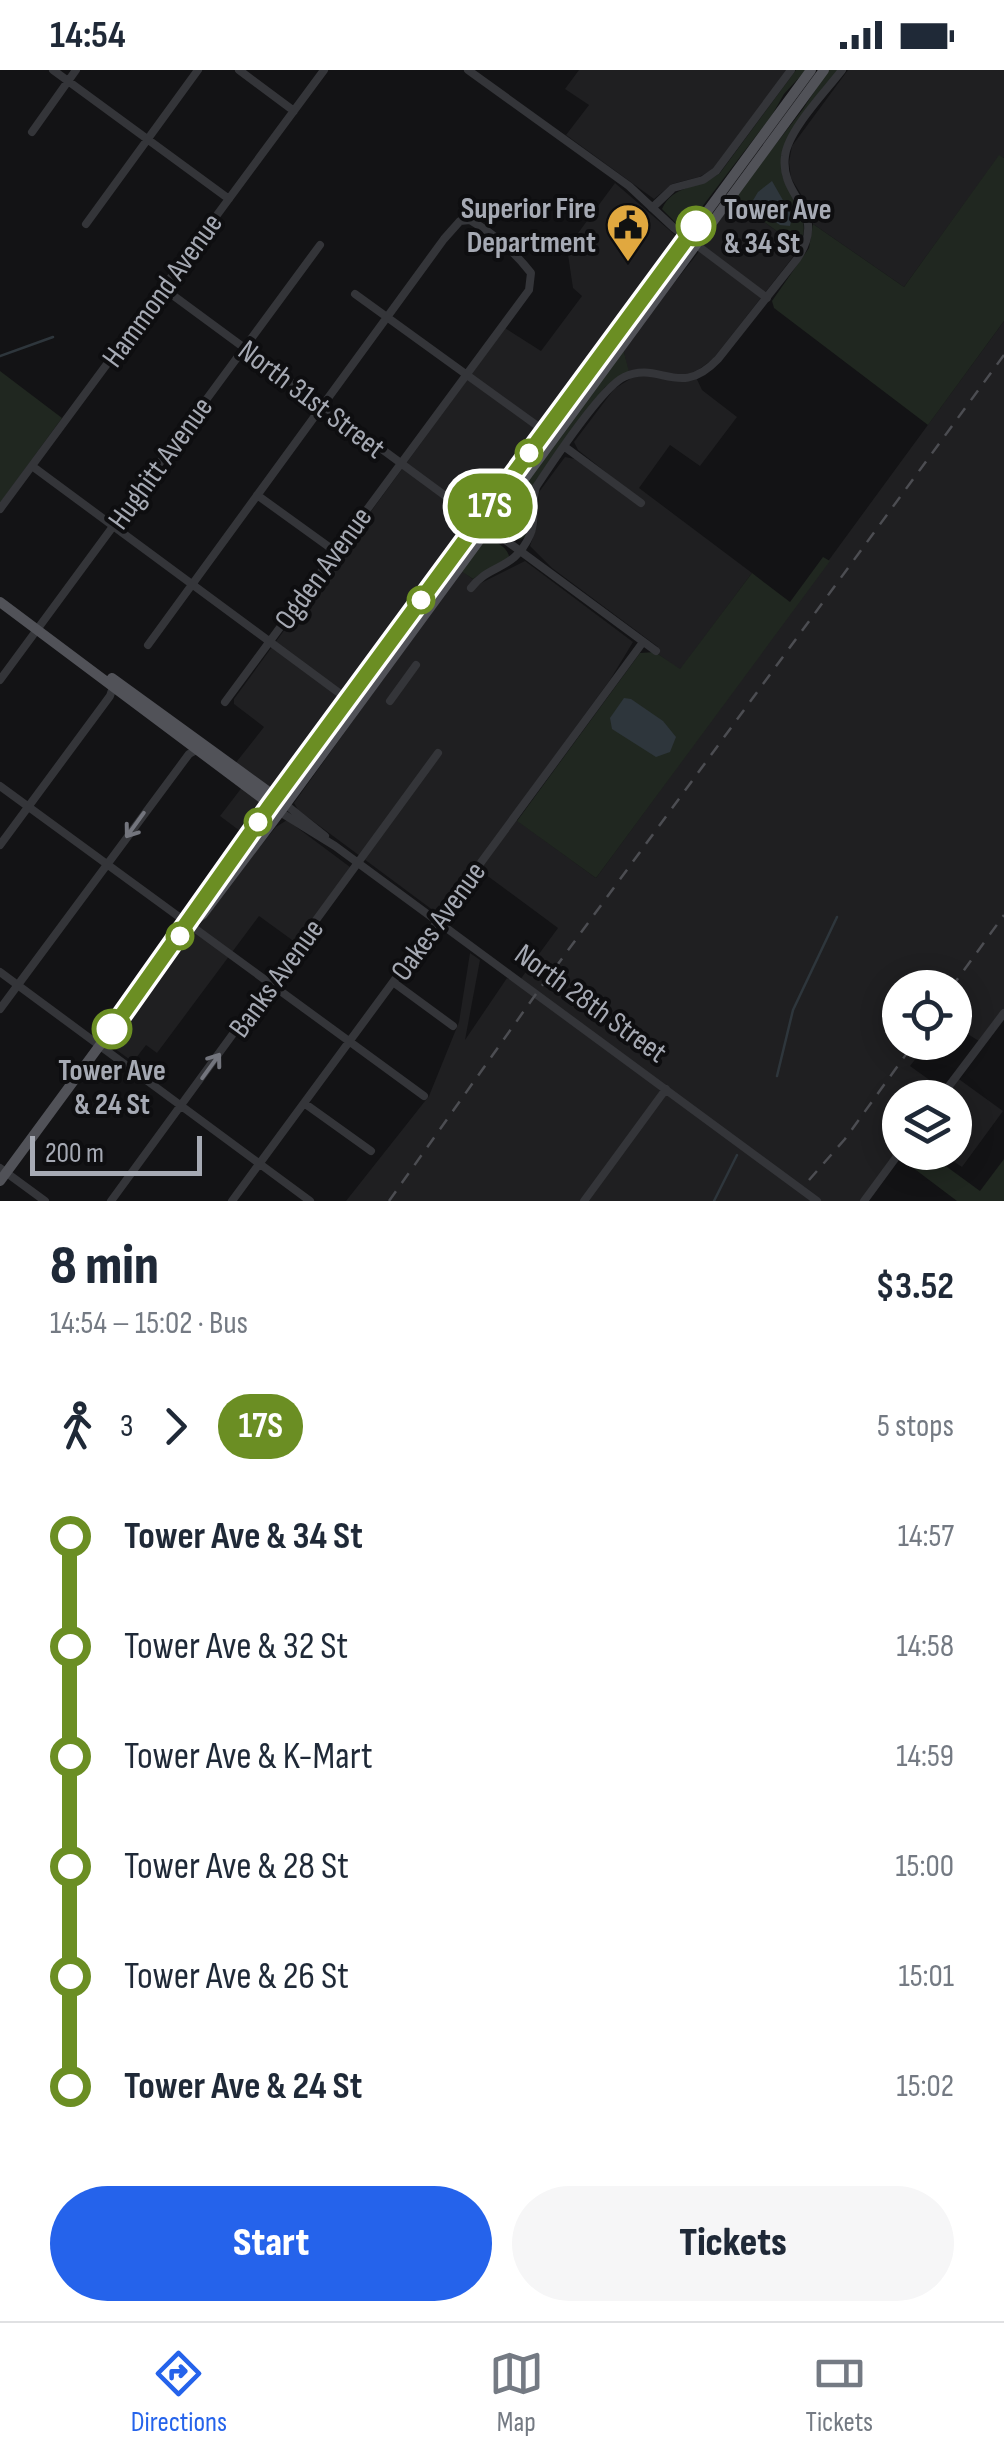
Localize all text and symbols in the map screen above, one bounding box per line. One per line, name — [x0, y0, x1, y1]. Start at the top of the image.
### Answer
text: 14:54 — [50, 13, 126, 58]
place label: Superior Fire Department — [461, 191, 596, 261]
place label: Tower Ave & 34 St — [724, 192, 832, 262]
public building icon: Superior Fire Department — [605, 202, 651, 263]
street label: Hammond Avenue — [95, 207, 231, 374]
marker: Tower Ave & 34 St — [677, 207, 715, 245]
street label: North 31st Street — [231, 333, 392, 467]
street label: Hughitt Avenue — [101, 390, 221, 537]
unlabelled marker — [516, 440, 542, 466]
line badge: 17S — [432, 474, 548, 538]
text: 17S — [468, 485, 512, 528]
street label: Ogden Avenue — [267, 500, 380, 637]
unlabelled marker — [408, 587, 434, 613]
unlabelled marker — [245, 809, 271, 835]
one-way arrow — [125, 811, 146, 839]
street label: Oakes Avenue — [384, 855, 494, 988]
street label: Banks Avenue — [222, 912, 332, 1045]
unlabelled marker — [167, 923, 193, 949]
street label: North 28th Street — [507, 937, 673, 1071]
map controls — [882, 970, 972, 1170]
button: locate — [882, 970, 972, 1060]
marker: Tower Ave & 24 St — [93, 1010, 131, 1048]
place label: Tower Ave & 24 St — [58, 1053, 166, 1123]
one-way arrow — [200, 1053, 221, 1080]
button: layers — [882, 1080, 972, 1170]
scale bar — [30, 1131, 202, 1176]
text: 200 m — [45, 1137, 104, 1170]
text: 8 min — [50, 1233, 159, 1300]
text: $3.52 — [876, 1264, 954, 1309]
text: 14:54 – 15:02 · Bus — [50, 1304, 248, 1343]
icon: walk — [50, 1399, 105, 1454]
icon: forward — [148, 1399, 203, 1454]
text: 17S — [238, 1405, 283, 1448]
text: 3 — [120, 1407, 133, 1446]
text: 5 stops — [877, 1407, 954, 1446]
text: Tower Ave & 34 St — [124, 1514, 363, 1559]
text: 14:57 — [898, 1517, 954, 1556]
text: Tower Ave & 32 St — [124, 1624, 348, 1669]
text: 14:58 — [896, 1627, 954, 1666]
text: Tower Ave & K-Mart — [124, 1734, 373, 1779]
text: 14:59 — [896, 1737, 954, 1776]
text: Tower Ave & 28 St — [124, 1844, 349, 1889]
text: 15:00 — [895, 1847, 954, 1886]
text: Tower Ave & 26 St — [124, 1954, 349, 1999]
text: 15:01 — [898, 1957, 954, 1996]
text: Tower Ave & 24 St — [124, 2064, 362, 2109]
text: 15:02 — [896, 2067, 954, 2106]
button: Start — [50, 2186, 492, 2301]
button: Tickets — [512, 2186, 954, 2301]
tab: Directions — [131, 2346, 227, 2439]
tab: Map — [489, 2346, 544, 2439]
tab: Tickets — [806, 2346, 873, 2439]

